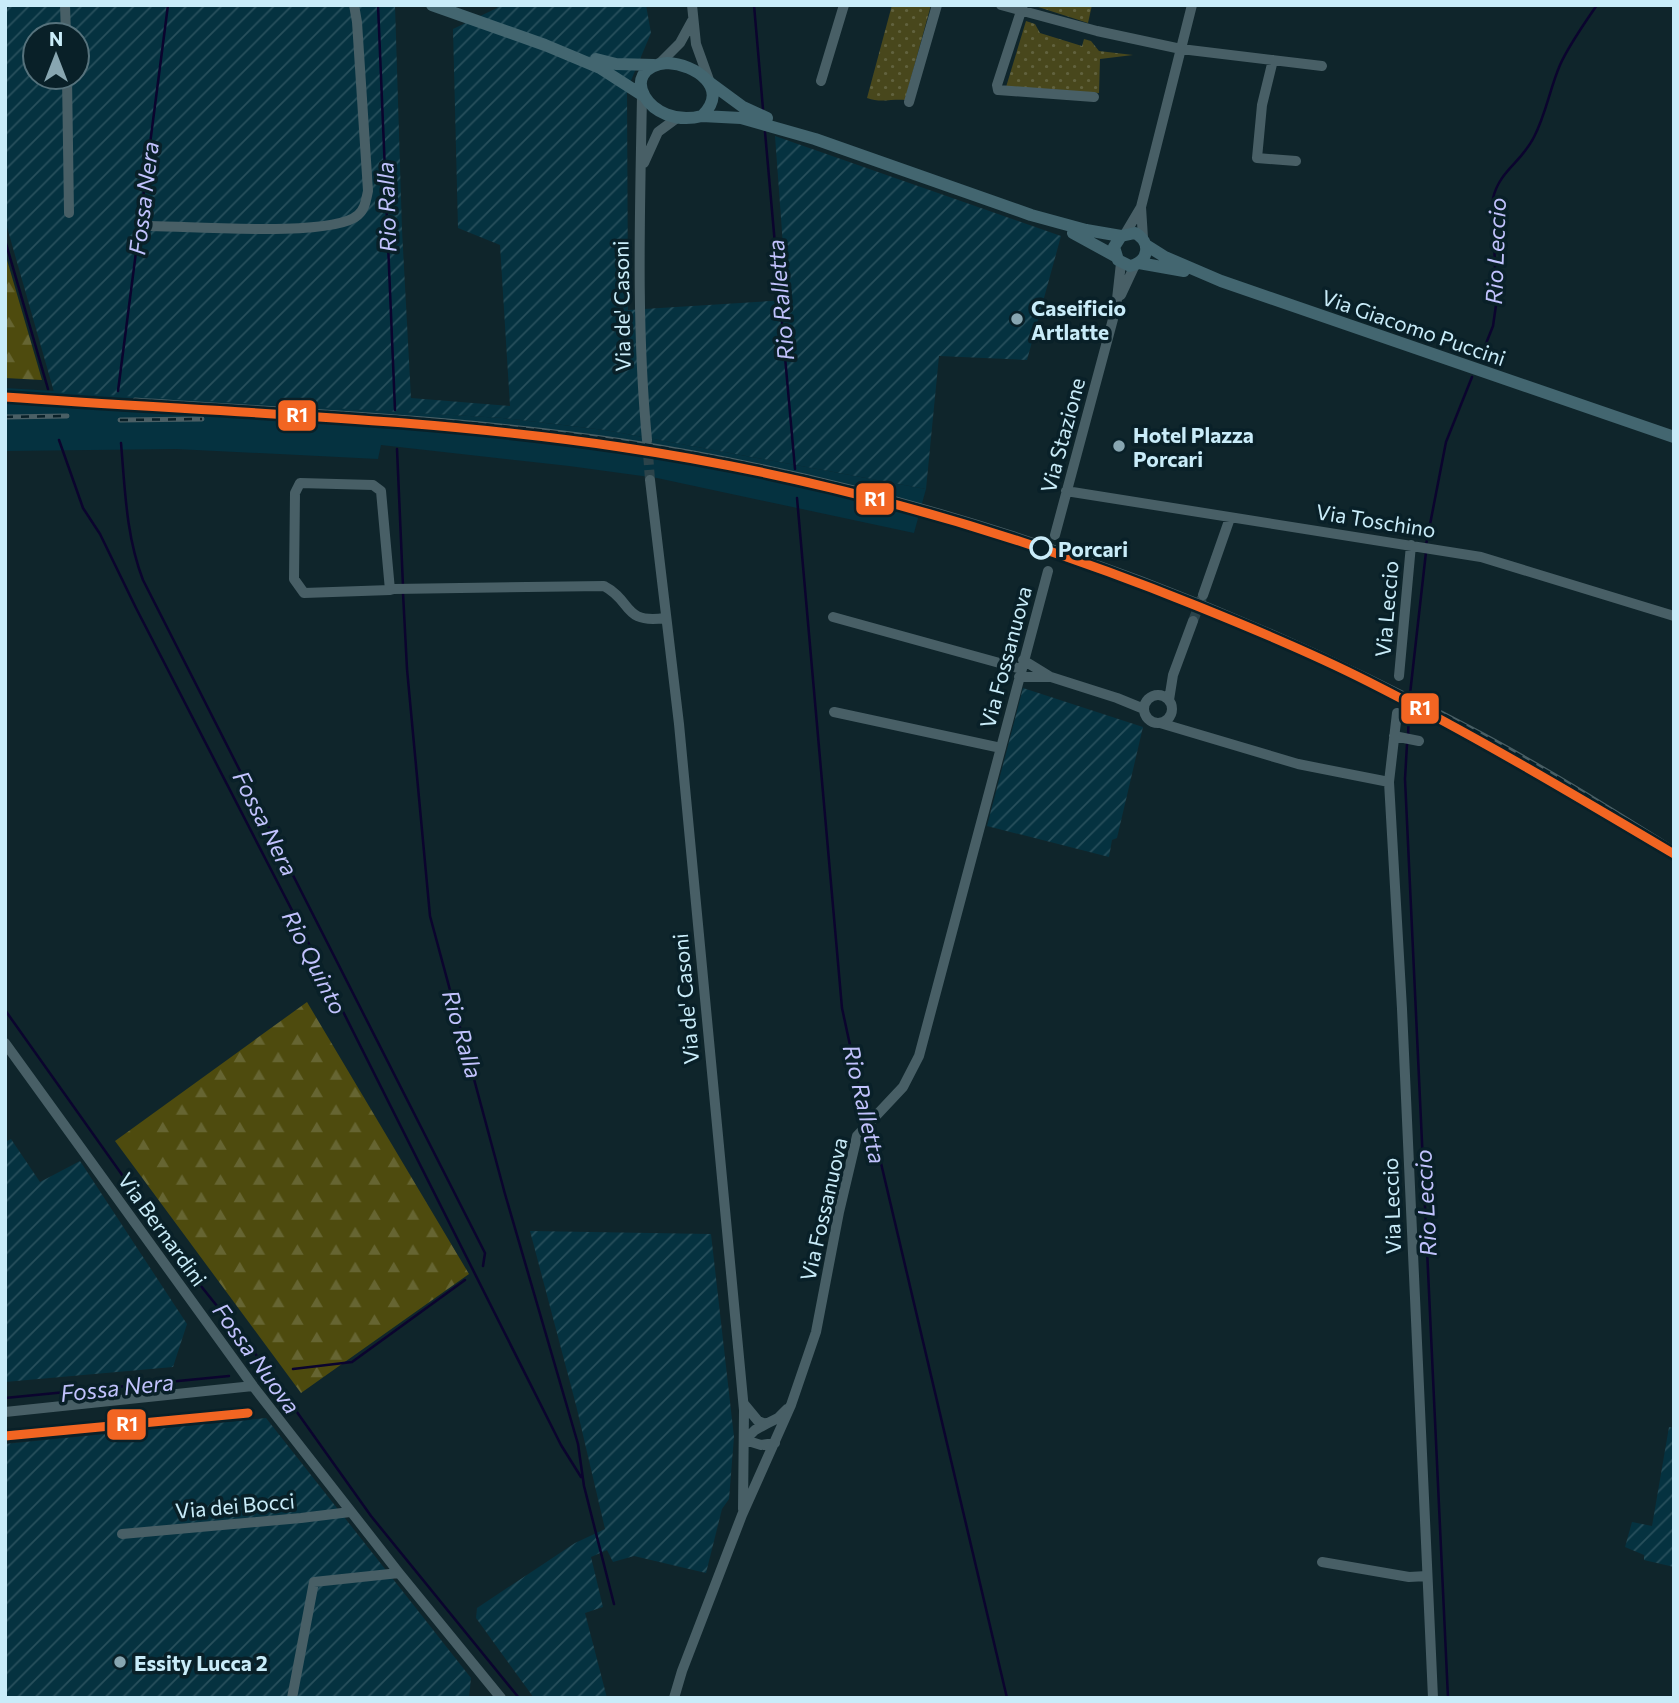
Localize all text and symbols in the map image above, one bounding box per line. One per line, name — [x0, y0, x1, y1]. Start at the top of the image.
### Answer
north arrow — [21, 21, 91, 91]
text: N — [49, 27, 63, 50]
water label: Fossa Nera — [122, 140, 164, 256]
water label: Rio Ralla — [370, 161, 402, 253]
water label: Rio Leccio — [1479, 197, 1511, 305]
water label: Rio Ralletta — [761, 238, 799, 362]
street label: Via de' Casoni — [607, 240, 635, 372]
street label: Via Giacomo Puccini — [1319, 284, 1509, 370]
place label: Caseificio Artlatte — [1031, 295, 1126, 344]
marker: Caseificio Artlatte — [1009, 311, 1025, 327]
street label: Via Stazione — [1035, 375, 1089, 495]
line badge: R1 — [277, 399, 317, 432]
text: R1 — [286, 403, 308, 426]
place label: Hotel Plazza Porcari — [1133, 422, 1254, 471]
marker: Hotel Plazza Porcari — [1111, 438, 1127, 454]
line badge: R1 — [855, 482, 895, 516]
text: R1 — [864, 487, 886, 510]
street label: Via Toschino — [1314, 498, 1438, 542]
place label: Porcari — [1058, 536, 1128, 561]
marker: Porcari — [1030, 537, 1052, 559]
street label: Via Leccio — [1369, 560, 1403, 658]
street label: Via Fossanuova — [974, 583, 1036, 731]
line badge: R1 — [1400, 692, 1440, 725]
text: R1 — [1409, 696, 1431, 719]
water label: Fossa Nera — [228, 766, 304, 880]
water label: Rio Quinto — [277, 905, 353, 1019]
street label: Via de' Casoni — [667, 933, 703, 1065]
water label: Rio Ralla — [437, 987, 489, 1081]
water label: Rio Ralletta — [838, 1042, 892, 1166]
street label: Via Fossanuova — [794, 1135, 852, 1283]
water label: Rio Leccio — [1408, 1149, 1442, 1257]
street label: Via Leccio — [1377, 1157, 1405, 1255]
street label: Via Bernardini — [114, 1168, 212, 1290]
water label: Fossa Nuova — [207, 1297, 307, 1419]
water label: Fossa Nera — [59, 1367, 175, 1407]
line badge: R1 — [106, 1408, 147, 1441]
text: R1 — [116, 1412, 138, 1435]
street label: Via dei Bocci — [174, 1487, 296, 1523]
place label: Essity Lucca 2 — [134, 1650, 268, 1675]
marker: Essity Lucca 2 — [112, 1654, 128, 1670]

